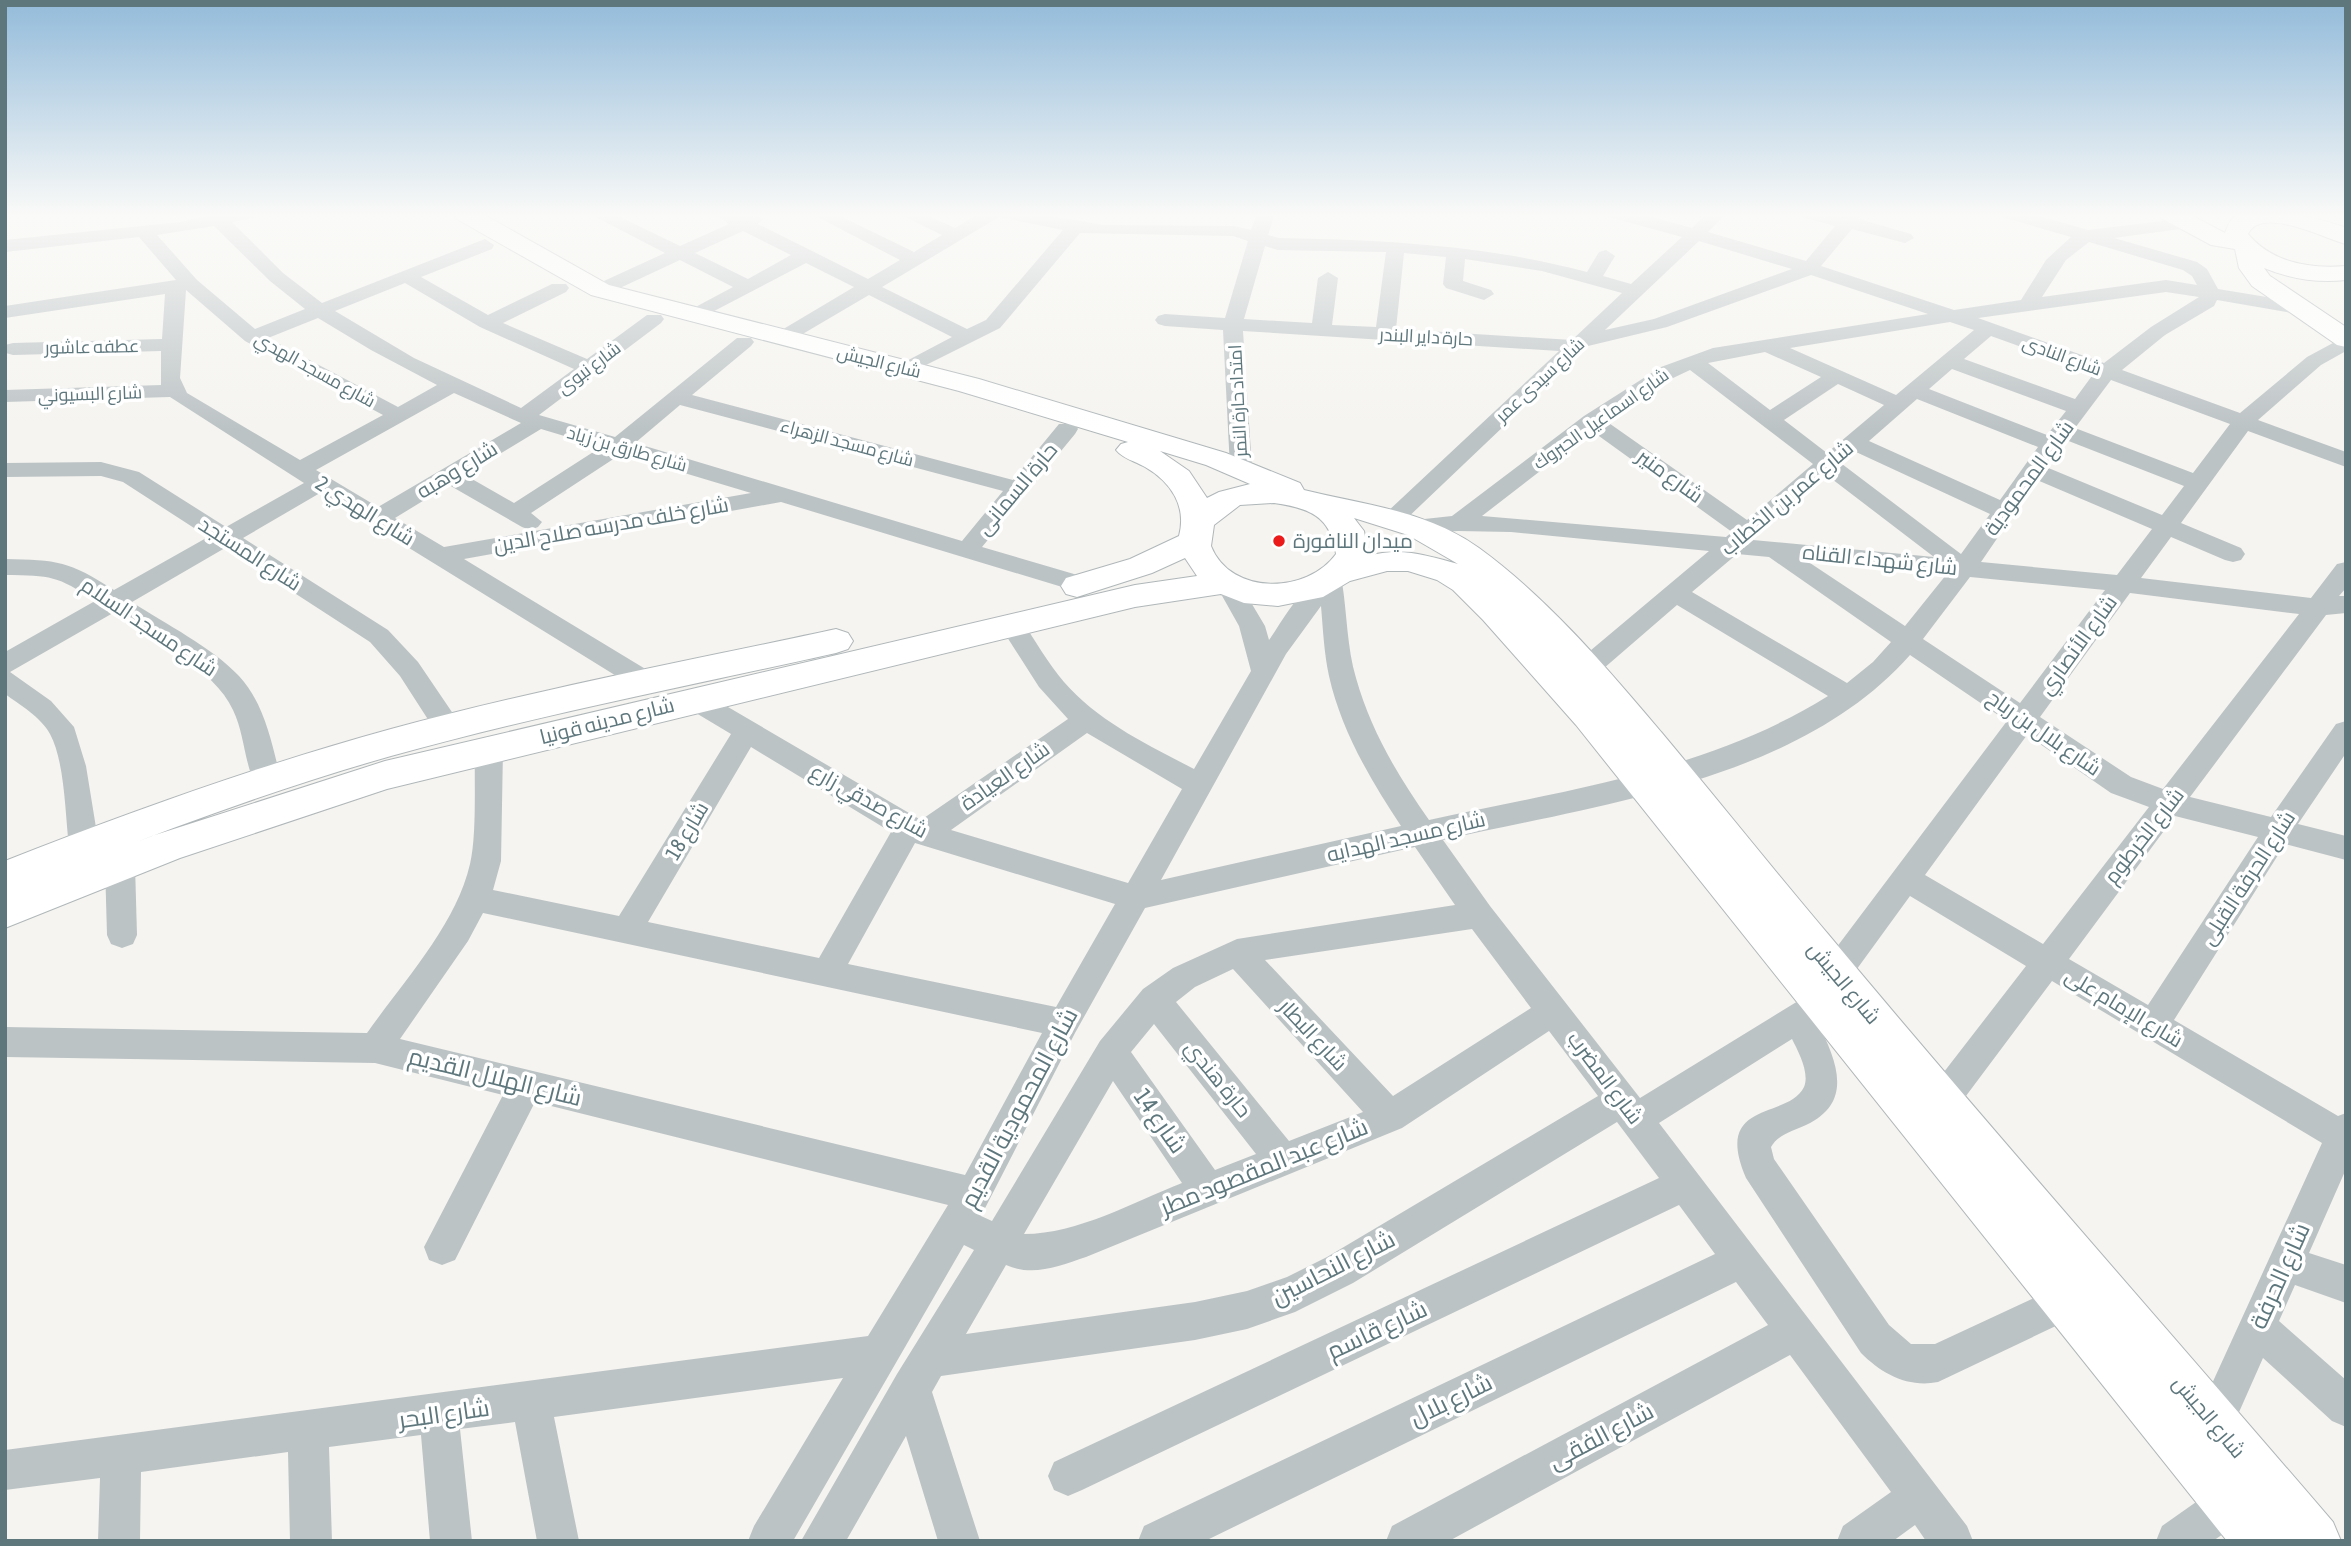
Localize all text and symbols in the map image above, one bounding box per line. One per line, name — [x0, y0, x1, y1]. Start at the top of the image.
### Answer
street label: حارة داير البندر — [1378, 324, 1473, 350]
street label: شارع مسجد الهدي — [249, 328, 379, 415]
street label: شارع النادى — [2019, 332, 2105, 381]
street label: شارع سيدى عمر — [1490, 333, 1590, 428]
street label: عطفه عاشور — [44, 335, 139, 359]
street label: شارع نبوى — [553, 337, 626, 400]
street label: شارع الجيش — [835, 341, 923, 384]
street label: امتداد حارة النمر — [1224, 344, 1252, 459]
street label: شارع اسماعيل الحبروك — [1529, 364, 1674, 475]
street label: شارع البسيوني — [37, 381, 143, 410]
street label: شارع مسجد الزهراء — [778, 415, 916, 472]
street label: شارع المحمودية — [1979, 415, 2080, 541]
street label: شارع طارق بن زياد — [564, 421, 689, 478]
street label: شارع عمر بن الخطاب — [1715, 435, 1859, 562]
street label: شارع وهبه — [412, 436, 503, 505]
street label: حارة السمانى — [971, 438, 1063, 540]
street label: شارع منير — [1630, 443, 1708, 510]
street label: شارع الهدي 2 — [309, 470, 419, 554]
street label: شارع خلف مدرسه صلاح الدين — [491, 491, 731, 560]
street label: شارع المستجد — [193, 511, 306, 598]
place label: ميدان النافورة — [1293, 528, 1413, 554]
marker: ميدان النافورة — [1271, 533, 1287, 549]
street label: شارع شهداء القناه — [1801, 539, 1959, 582]
street label: شارع مسجد السلام — [75, 572, 222, 683]
street label: شارع الأنصاري — [2033, 590, 2125, 702]
street label: شارع بلال بن رباح — [1982, 684, 2106, 783]
street label: شارع مدينه قونيا — [537, 692, 677, 751]
street label: شارع العيادة — [955, 736, 1055, 817]
street label: شارع صدقي زارع — [804, 758, 932, 847]
street label: شارع الخرطوم — [2098, 783, 2190, 890]
street label: شارع 18 — [660, 797, 715, 865]
street label: شارع مسجد الهدايه — [1324, 806, 1488, 869]
street label: شارع الحرفة القبلى — [2195, 806, 2302, 951]
street label: شارع الجيش — [1801, 936, 1886, 1030]
street label: شارع الإمام على — [2060, 963, 2188, 1054]
street label: شارع البطار — [1272, 993, 1353, 1077]
street label: شارع المحمودية القديم — [954, 1003, 1085, 1214]
street label: شارع المضرب — [1561, 1027, 1648, 1130]
street label: حارة هندي — [1177, 1035, 1257, 1125]
street label: شارع الهلال القديم — [405, 1042, 585, 1114]
street label: شارع 14 — [1126, 1083, 1192, 1160]
street label: شارع عبد المقصود مطر — [1154, 1113, 1373, 1224]
street label: شارع الحرفة — [2244, 1219, 2318, 1334]
street label: شارع النحاسين — [1266, 1225, 1400, 1313]
street label: شارع قاسم — [1323, 1295, 1432, 1367]
street label: شارع بلال — [1405, 1368, 1498, 1434]
street label: شارع الجيش — [2166, 1370, 2251, 1464]
street label: شارع البحر — [395, 1394, 492, 1436]
street label: شارع الفقى — [1544, 1397, 1659, 1477]

